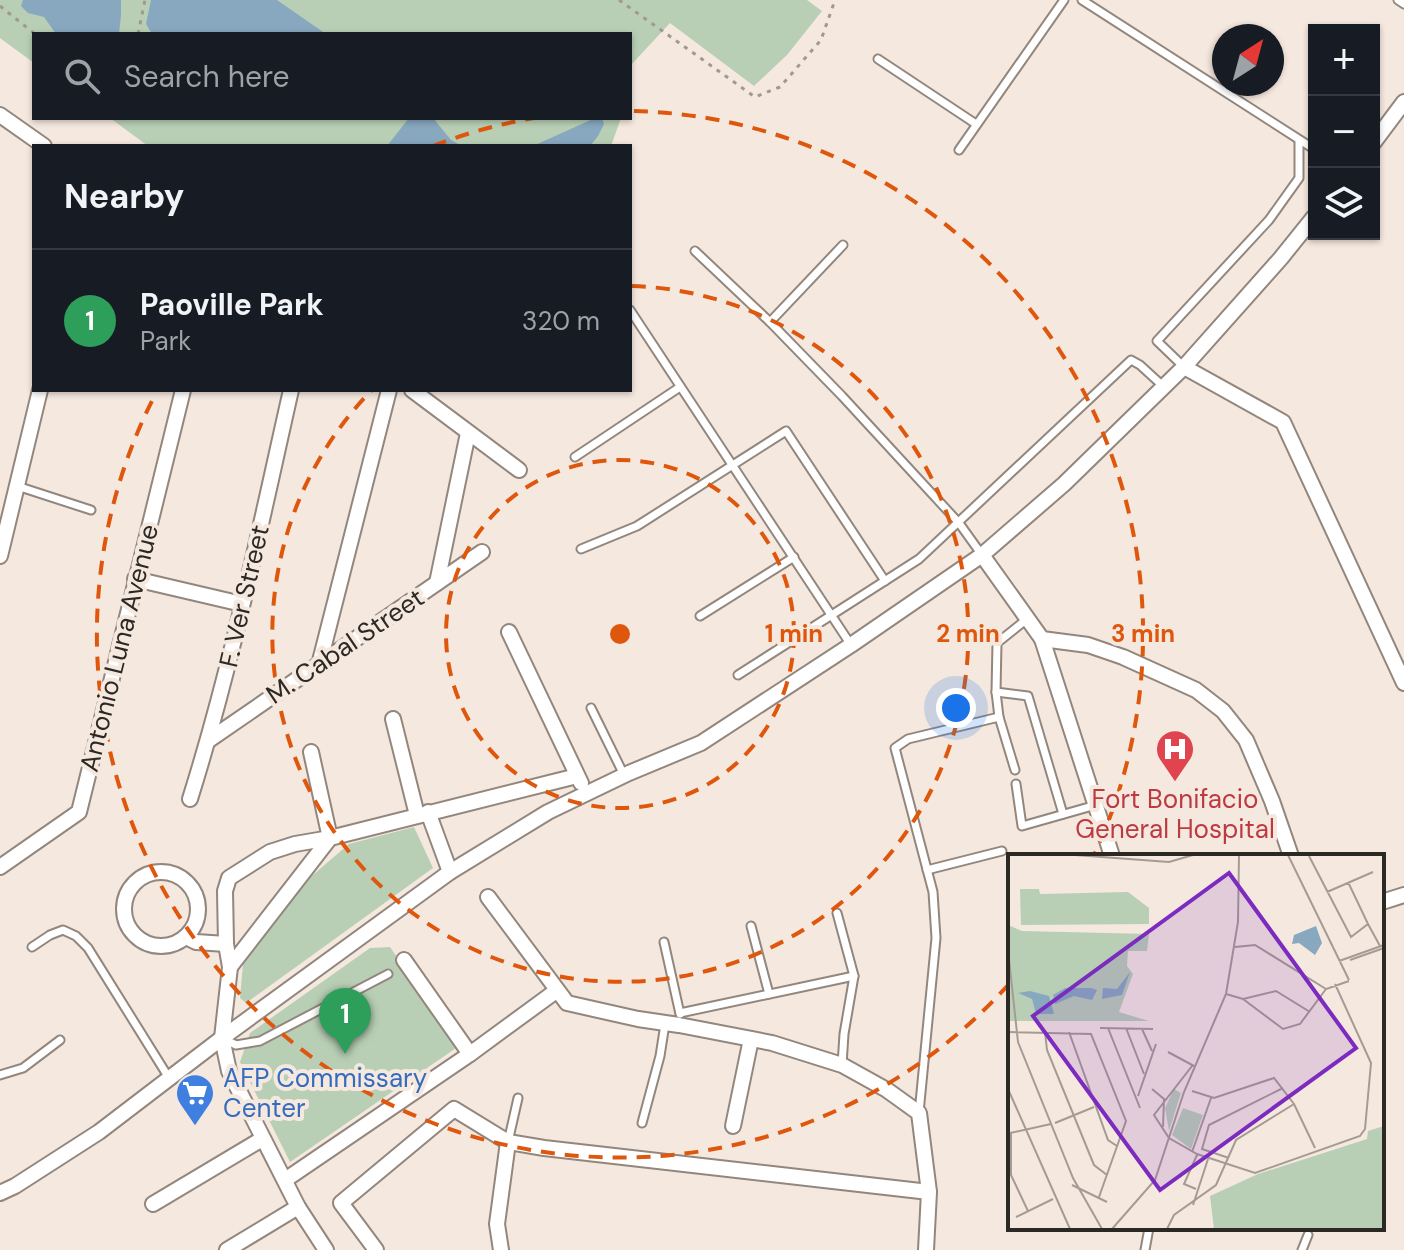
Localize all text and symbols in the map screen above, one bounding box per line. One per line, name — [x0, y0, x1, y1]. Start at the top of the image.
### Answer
north arrow — [1212, 24, 1284, 96]
map controls — [1308, 24, 1380, 240]
button: + — [1308, 24, 1380, 96]
search box — [32, 32, 632, 120]
icon: search — [60, 54, 104, 98]
text: Search here — [124, 57, 290, 96]
button: − — [1308, 96, 1380, 168]
button: layers — [1308, 168, 1380, 240]
text: Nearby — [64, 174, 184, 219]
text: Paoville Park — [140, 285, 324, 324]
text: 1 — [85, 304, 95, 338]
text: 320 m — [522, 304, 600, 338]
text: Park — [140, 324, 191, 358]
street label: Antonio Luna Avenue — [72, 521, 166, 775]
street label: F. Ver Street — [211, 521, 277, 671]
street label: M. Cabal Street — [259, 581, 431, 711]
text: 1 min — [765, 618, 823, 649]
text: 2 min — [936, 618, 1000, 649]
text: 3 min — [1111, 618, 1175, 649]
centre of rings — [606, 620, 634, 648]
your location — [936, 688, 976, 728]
hospital icon: Fort Bonifacio General Hospital — [1154, 728, 1196, 783]
place label: Fort Bonifacio General Hospital — [1075, 782, 1275, 846]
inset map — [1008, 854, 1384, 1230]
pin: 1 — [319, 988, 371, 1054]
place label: AFP Commissary Center — [223, 1061, 427, 1125]
supermarket icon: AFP Commissary Center — [174, 1072, 216, 1127]

